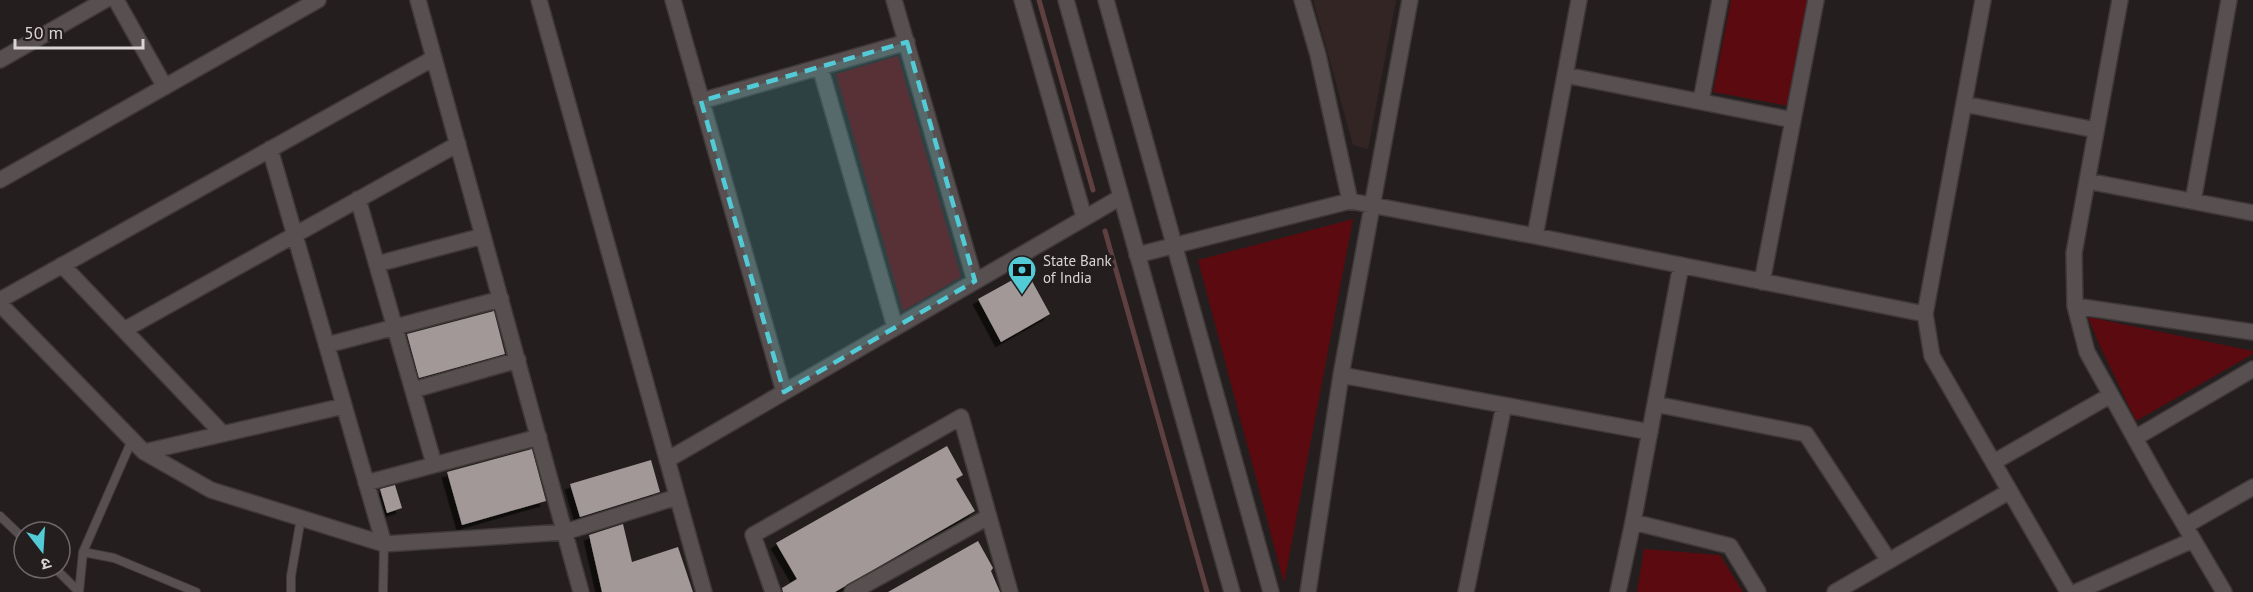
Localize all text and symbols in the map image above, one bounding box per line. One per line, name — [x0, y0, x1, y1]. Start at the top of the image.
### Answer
scale bar — [15, 12, 142, 50]
text: 50 m — [24, 21, 63, 44]
place label: State Bank of India — [1043, 251, 1112, 287]
bank icon: State Bank of India — [1006, 254, 1038, 296]
north arrow — [12, 520, 72, 580]
text: उ — [38, 553, 54, 575]

